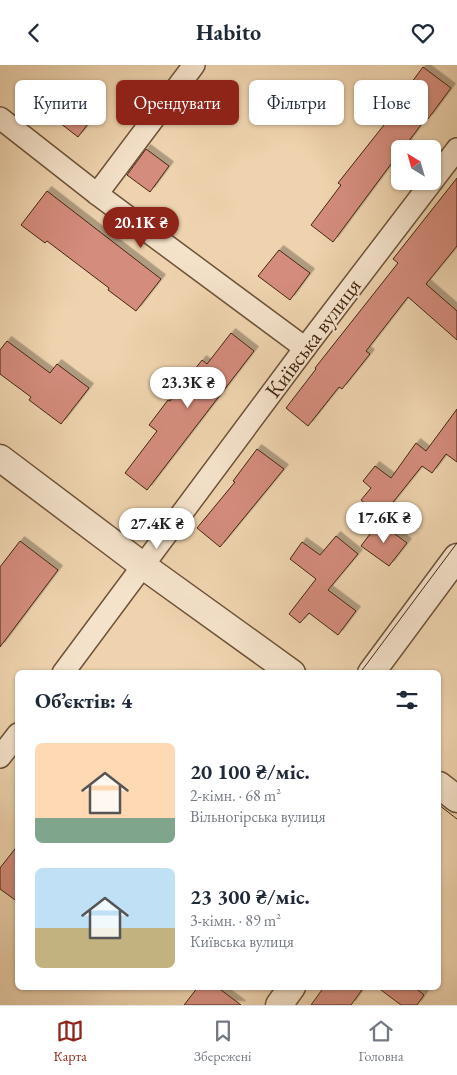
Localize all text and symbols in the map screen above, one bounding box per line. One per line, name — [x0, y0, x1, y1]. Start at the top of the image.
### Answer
text: Habito — [196, 18, 261, 47]
icon: back — [20, 19, 48, 47]
icon: heart — [409, 19, 437, 47]
chip: Купити — [15, 80, 106, 125]
chip: Орендувати — [116, 80, 239, 125]
chip: Фільтри — [249, 80, 344, 125]
chip: Нове — [354, 80, 428, 125]
north arrow — [391, 140, 441, 190]
map controls — [391, 140, 441, 190]
pin: 20.1K ₴ — [95, 207, 187, 249]
text: 20.1K ₴ — [114, 212, 168, 233]
street label: Київська вулиця — [258, 272, 368, 404]
pin: 23.3K ₴ — [142, 367, 234, 409]
text: 23.3K ₴ — [161, 372, 215, 393]
pin: 17.6K ₴ — [338, 501, 430, 544]
pin: 27.4K ₴ — [111, 507, 203, 550]
text: 17.6K ₴ — [357, 507, 411, 528]
text: 27.4K ₴ — [130, 513, 184, 534]
icon: filters — [393, 686, 421, 714]
text: Об’єктів: 4 — [35, 687, 132, 714]
text: 20 100 ₴/міс. — [190, 758, 310, 785]
icon: home — [75, 763, 135, 823]
text: 2-кімн. · 68 m² — [190, 785, 281, 806]
text: Вільногірська вулиця — [190, 806, 326, 827]
text: 23 300 ₴/міс. — [190, 883, 310, 910]
icon: home — [75, 888, 135, 948]
text: 3-кімн. · 89 m² — [190, 910, 281, 931]
text: Київська вулиця — [190, 931, 294, 952]
tab: Карта — [54, 1017, 87, 1065]
tab: Збережені — [194, 1017, 251, 1065]
tab: Головна — [358, 1017, 403, 1065]

